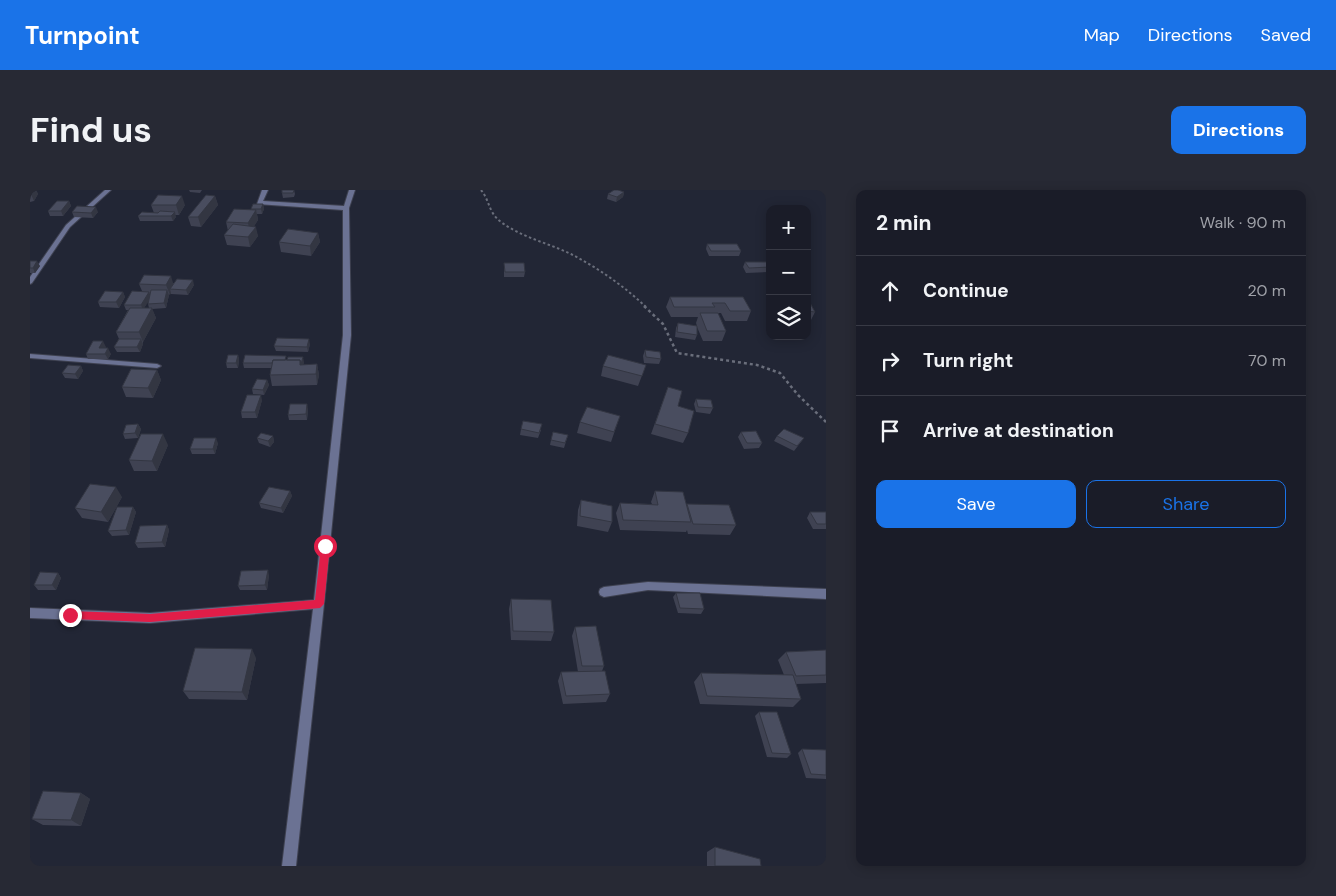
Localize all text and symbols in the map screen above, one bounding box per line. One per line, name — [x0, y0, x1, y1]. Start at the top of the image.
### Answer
text: Turnpoint — [25, 20, 140, 51]
text: Map — [1084, 23, 1120, 47]
text: Directions — [1148, 23, 1233, 47]
text: Saved — [1261, 23, 1311, 47]
button: Directions — [1171, 106, 1306, 154]
text: Find us — [30, 107, 152, 153]
map controls — [766, 205, 811, 340]
button: + — [766, 205, 811, 250]
text: 2 min — [876, 209, 932, 237]
text: Walk · 90 m — [1200, 212, 1286, 233]
button: − — [766, 250, 811, 295]
icon: ahead — [876, 277, 904, 305]
text: Continue — [923, 278, 1009, 303]
text: 20 m — [1247, 280, 1286, 301]
button: layers — [766, 295, 811, 340]
icon: right — [876, 347, 904, 375]
text: Turn right — [923, 348, 1013, 373]
text: 70 m — [1248, 350, 1286, 371]
icon: arrive — [876, 417, 904, 445]
text: Arrive at destination — [923, 418, 1114, 443]
button: Save — [876, 480, 1076, 528]
button: Share — [1086, 480, 1286, 528]
route start — [314, 535, 337, 558]
route end — [59, 604, 82, 627]

